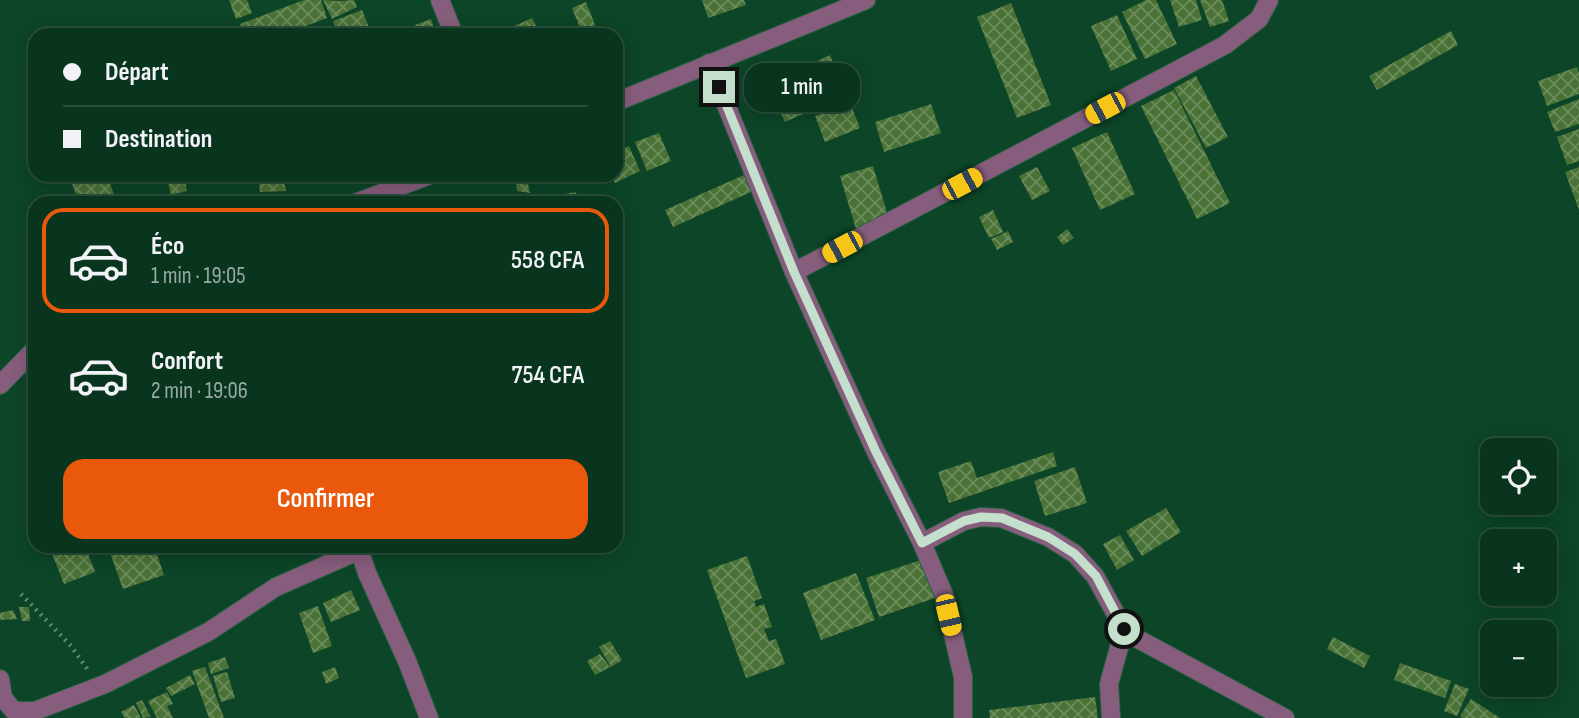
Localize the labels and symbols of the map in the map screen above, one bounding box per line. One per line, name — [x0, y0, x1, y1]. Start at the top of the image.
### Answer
callout: 1 min — [744, 62, 859, 112]
route end — [703, 71, 735, 103]
car — [1082, 89, 1129, 127]
car — [939, 165, 986, 203]
car — [819, 228, 866, 266]
car — [934, 592, 963, 638]
route start — [1108, 613, 1140, 645]

